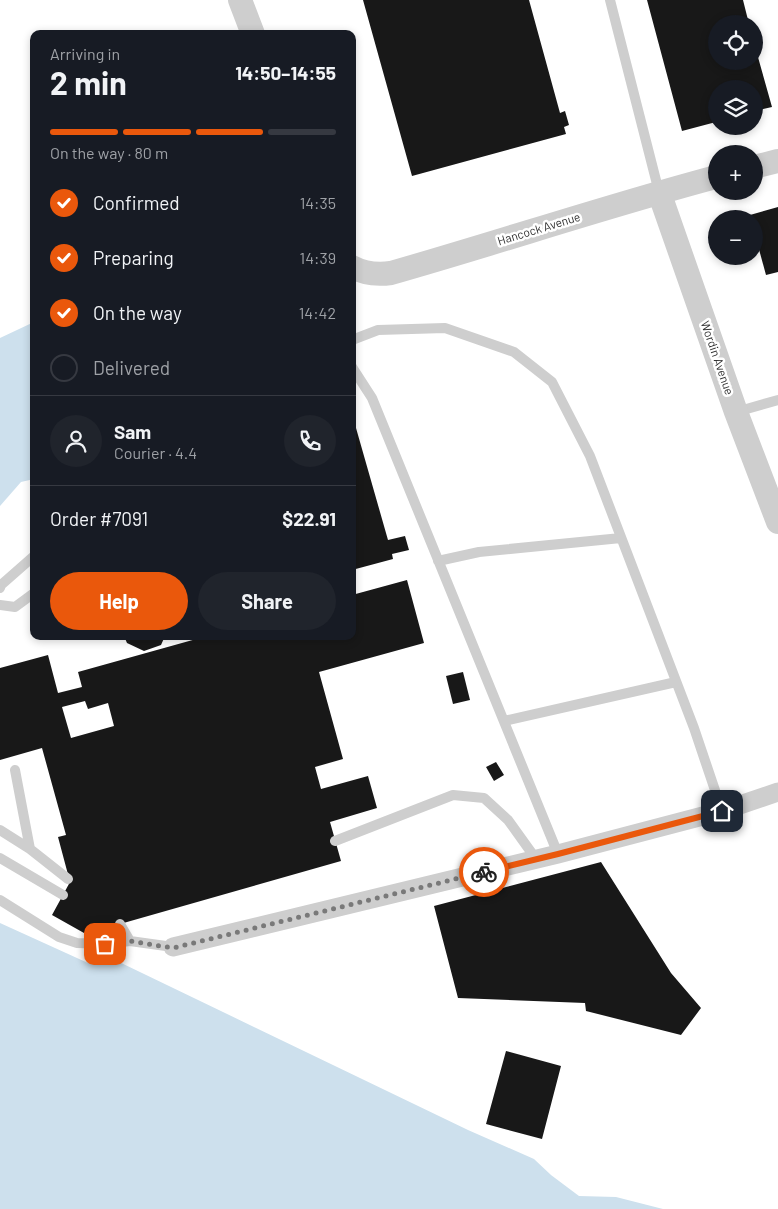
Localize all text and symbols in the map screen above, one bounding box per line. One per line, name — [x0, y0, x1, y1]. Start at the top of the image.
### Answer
map controls — [708, 15, 763, 265]
button: locate — [708, 15, 763, 70]
text: Arriving in — [50, 44, 120, 63]
text: 14:50–14:55 — [235, 61, 336, 84]
text: 2 min — [50, 63, 127, 101]
button: layers — [708, 80, 763, 135]
text: On the way · 80 m — [50, 143, 168, 162]
button: + — [708, 145, 763, 200]
icon: check — [50, 189, 78, 217]
text: Confirmed — [93, 191, 180, 214]
text: 14:35 — [300, 193, 336, 212]
street label: Hancock Avenue — [496, 209, 582, 247]
button: − — [708, 210, 763, 265]
icon: check — [50, 244, 78, 272]
text: Preparing — [93, 246, 174, 269]
text: 14:39 — [300, 248, 336, 267]
icon: check — [50, 299, 78, 327]
text: On the way — [93, 301, 182, 324]
text: 14:42 — [299, 303, 336, 322]
street label: Wordin Avenue — [699, 319, 737, 397]
text: Delivered — [93, 356, 170, 379]
button: person — [50, 415, 102, 467]
button: phone — [284, 415, 336, 467]
text: Sam — [114, 420, 151, 443]
text: Courier · 4.4 — [114, 443, 197, 462]
text: Order #7091 — [50, 507, 148, 530]
text: $22.91 — [282, 507, 336, 530]
button: Help — [50, 572, 188, 630]
button: Share — [198, 572, 336, 630]
pin — [701, 790, 743, 832]
icon: home — [708, 797, 736, 825]
courier — [459, 847, 509, 897]
icon: bike — [470, 858, 498, 886]
pin — [84, 923, 126, 965]
icon: bag — [91, 930, 119, 958]

